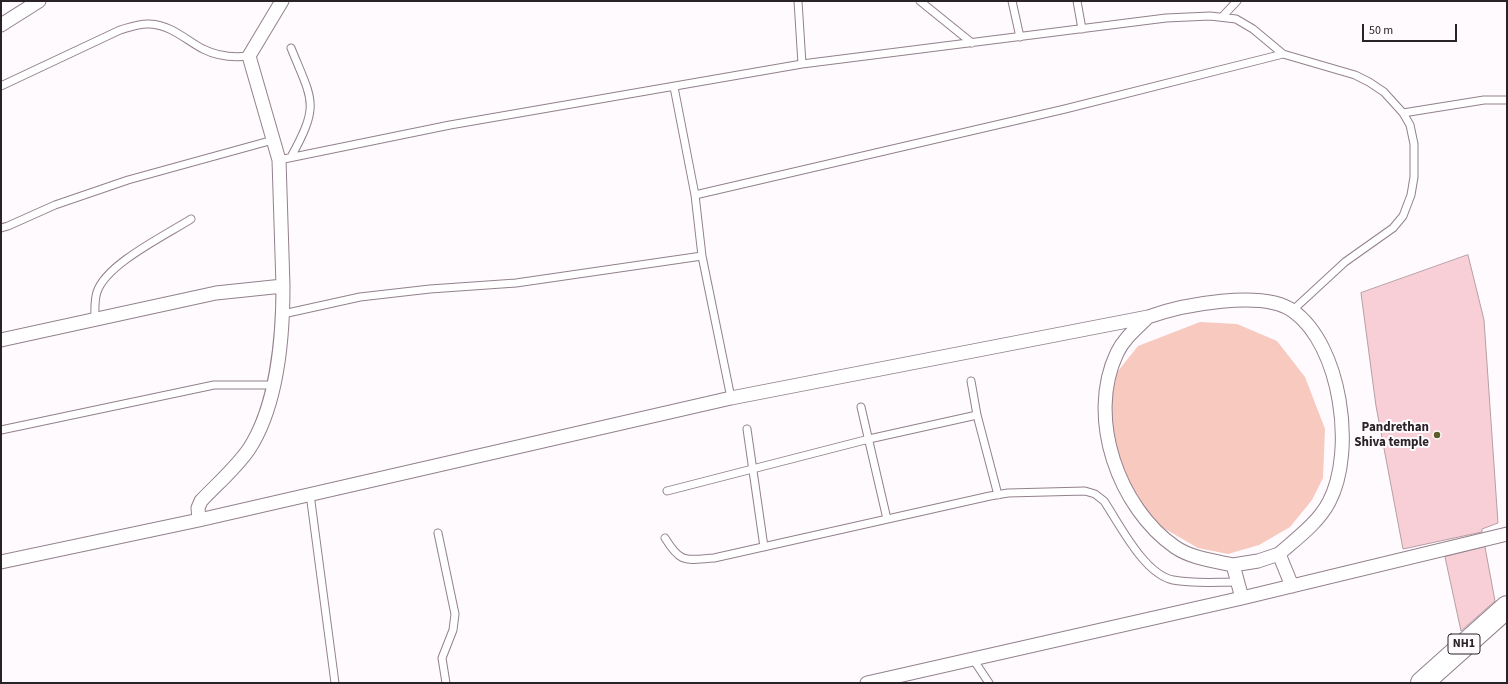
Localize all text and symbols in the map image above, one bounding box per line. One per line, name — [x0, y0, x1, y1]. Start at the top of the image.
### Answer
scale bar — [1364, 16, 1459, 42]
text: 50 m — [1369, 22, 1393, 39]
place label: Pandrethan Shiva temple — [1354, 420, 1429, 451]
marker: Pandrethan Shiva temple — [1432, 430, 1442, 440]
road number: NH1 — [1448, 634, 1480, 654]

